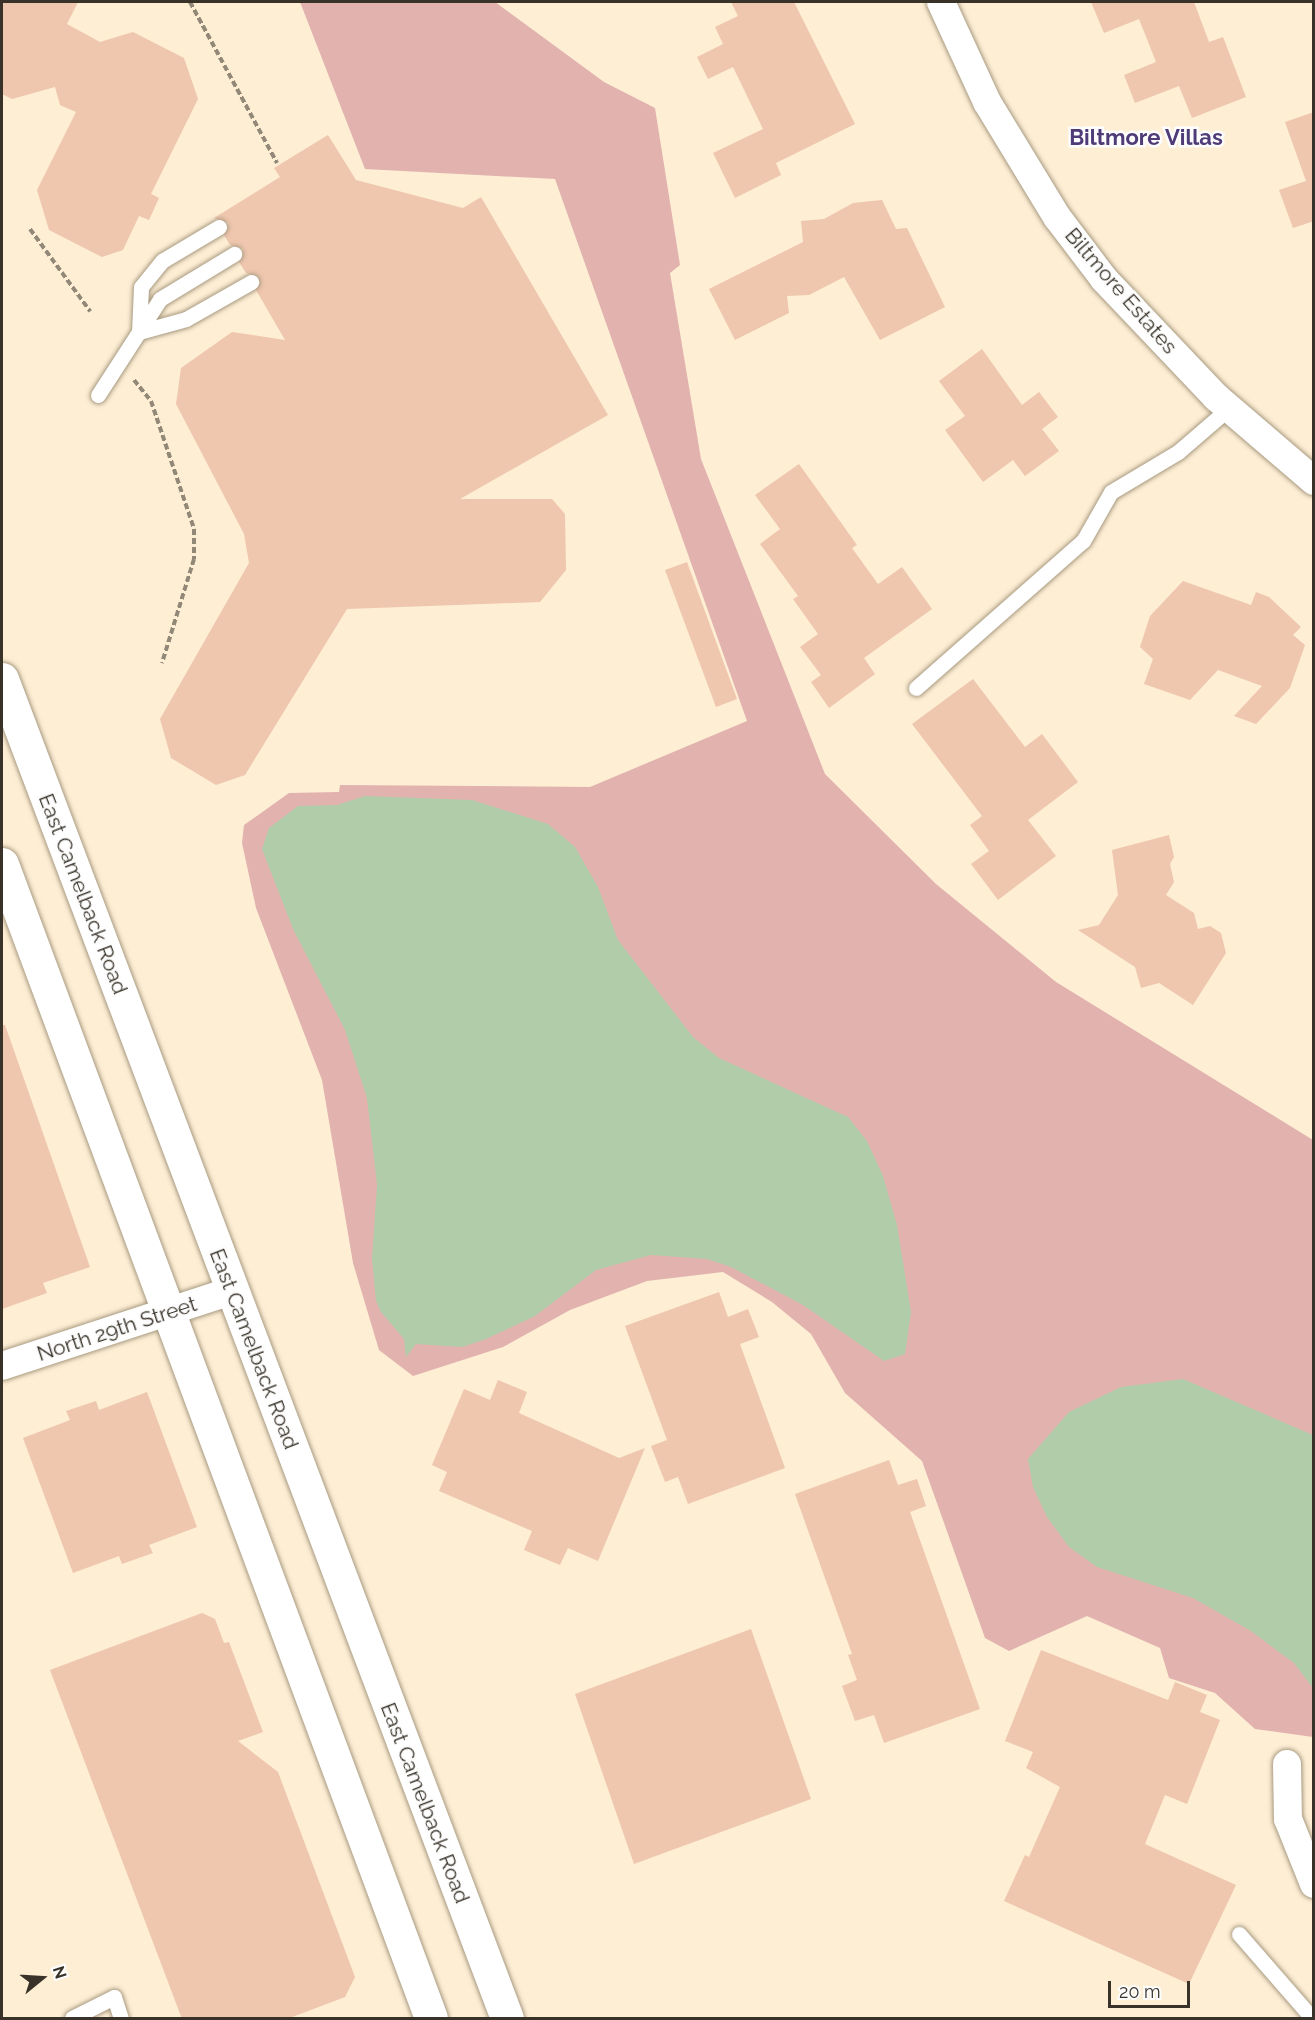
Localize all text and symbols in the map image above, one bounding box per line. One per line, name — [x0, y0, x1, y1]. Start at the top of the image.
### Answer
district label: Biltmore Villas — [1069, 125, 1223, 151]
street label: Biltmore Estates — [1060, 223, 1182, 359]
street label: East Camelback Road — [33, 790, 133, 998]
street label: East Camelback Road — [204, 1245, 304, 1453]
street label: North 29th Street — [34, 1291, 200, 1367]
street label: East Camelback Road — [375, 1699, 475, 1907]
north arrow — [12, 1948, 72, 2008]
text: N — [49, 1964, 71, 1981]
scale bar — [1111, 1969, 1194, 2007]
text: 20 m — [1119, 1981, 1161, 2002]

